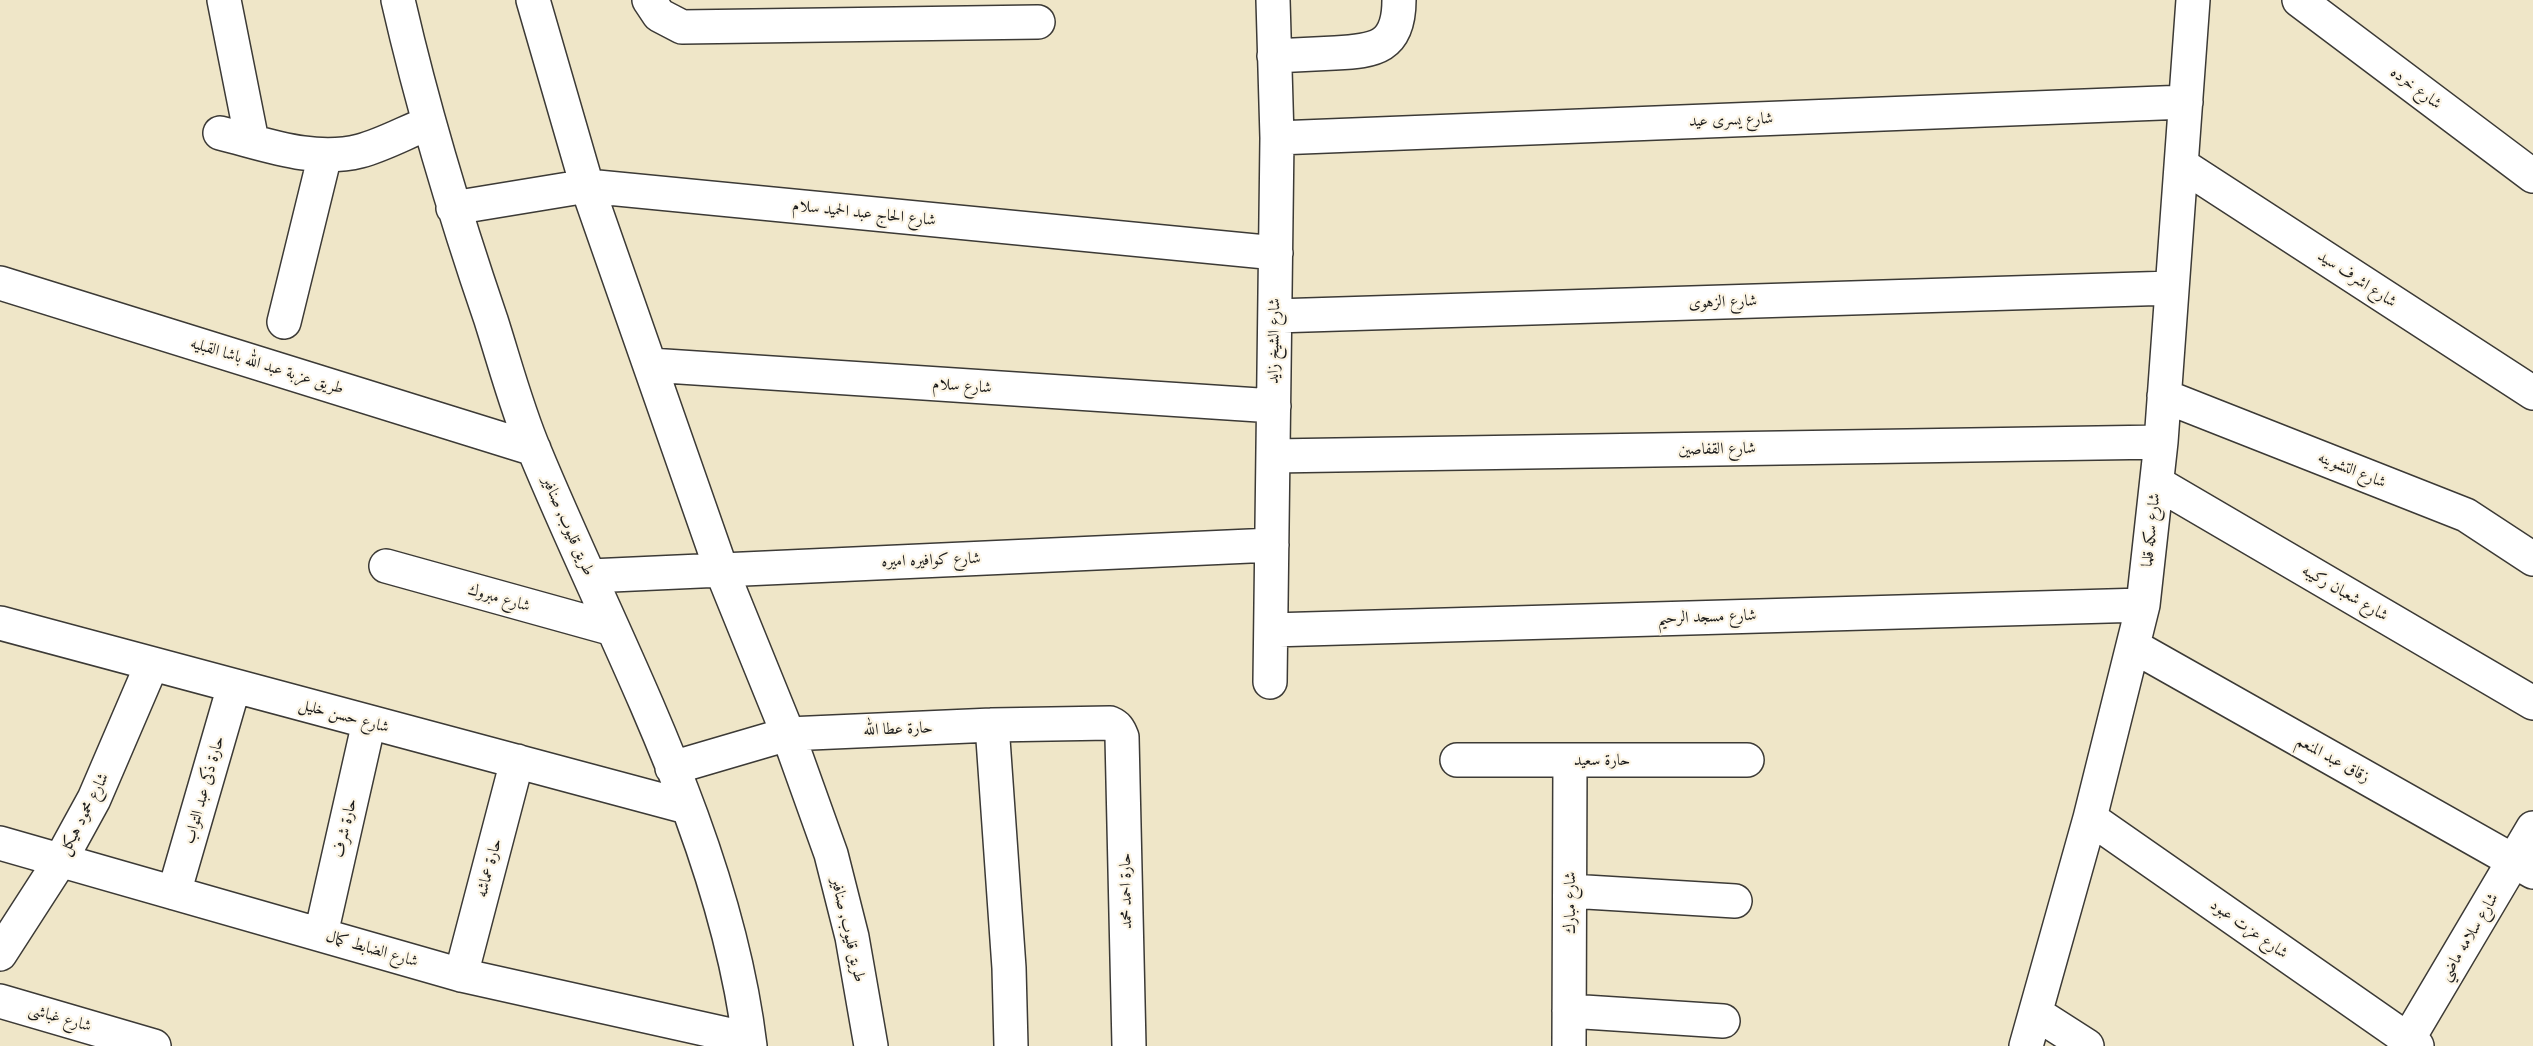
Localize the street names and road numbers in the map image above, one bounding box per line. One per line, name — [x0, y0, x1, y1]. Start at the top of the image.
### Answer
street label: شارع خرده — [2387, 63, 2445, 113]
street label: شارع يسرى عيد — [1688, 109, 1774, 131]
street label: شارع الحاج عبد الحميد سلام — [791, 196, 937, 230]
street label: شارع اشرف سيد — [2314, 246, 2400, 312]
street label: شارع الزهوى — [1688, 291, 1758, 313]
street label: شارع الشيخ زايد — [1264, 298, 1284, 384]
street label: طريق عزبة عبد الله باشا القبليه — [188, 334, 346, 398]
street label: شارع سلام — [932, 374, 992, 398]
street label: شارع القفاصين — [1678, 439, 1756, 459]
street label: شارع التشوينه — [2315, 448, 2389, 492]
street label: طريق قليوب, صنافير — [538, 474, 598, 578]
street label: شارع سكه قلما — [2138, 492, 2164, 568]
street label: شارع كوافيره اميره — [881, 549, 981, 571]
street label: شارع شعبان ركيبه — [2298, 561, 2392, 625]
street label: شارع مبروك — [466, 580, 532, 616]
street label: شارع مسجد الرحيم — [1657, 606, 1757, 628]
street label: شارع حسن خليل — [297, 695, 391, 737]
street label: حارة عطا الله — [863, 718, 933, 740]
street label: زقاق عبد المنعم — [2293, 731, 2373, 787]
street label: حارة ذكى عبد التواب — [179, 734, 229, 846]
street label: حارة سعيد — [1574, 750, 1630, 770]
street label: شارع محمود هيكل — [55, 770, 113, 858]
street label: حارة شرف — [329, 797, 361, 859]
street label: حارة عماشه — [472, 837, 506, 899]
street label: حارة احمد محمد — [1116, 853, 1136, 929]
street label: شارع مبارك — [1560, 872, 1580, 934]
street label: طريق قليوب, صنافير — [827, 876, 869, 984]
street label: شارع سلامه ماضي — [2435, 890, 2503, 984]
street label: شارع عزت عبود — [2206, 895, 2292, 963]
street label: شارع الضابط كمال — [324, 927, 420, 971]
street label: شارع غباشى — [26, 1000, 94, 1036]

